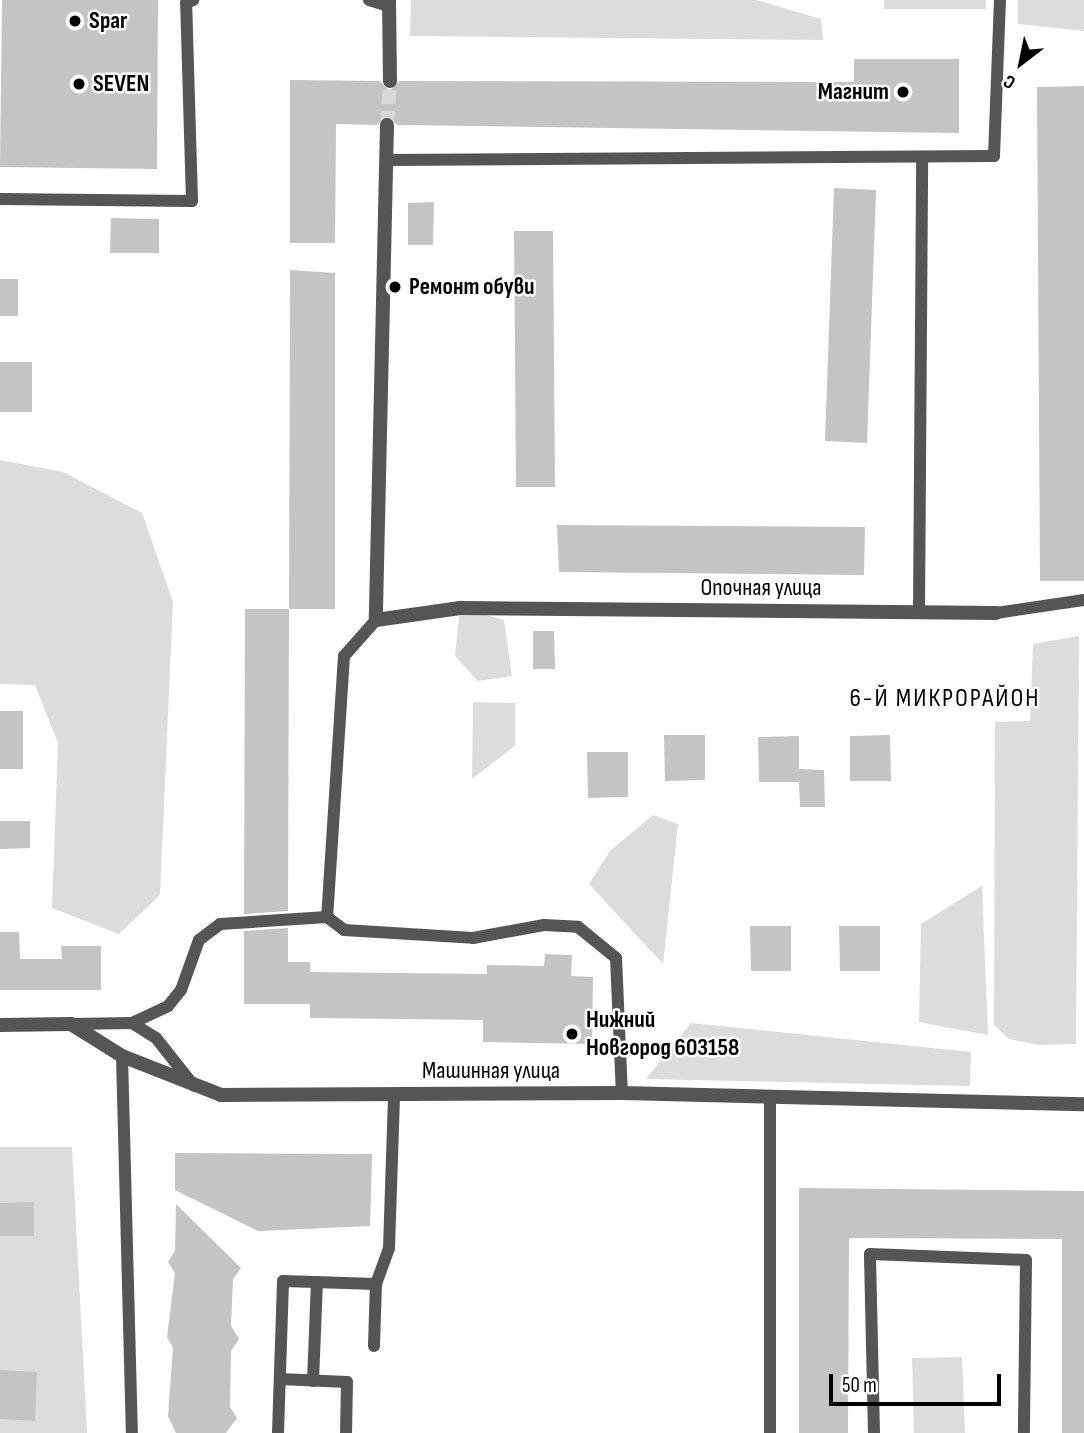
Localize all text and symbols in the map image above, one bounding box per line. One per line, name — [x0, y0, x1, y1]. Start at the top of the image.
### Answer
place label: Spar — [89, 7, 128, 35]
marker: Spar — [67, 13, 83, 29]
north arrow — [986, 28, 1056, 98]
text: С — [999, 69, 1020, 94]
place label: SEVEN — [93, 70, 149, 98]
marker: SEVEN — [71, 76, 87, 92]
place label: Магнит — [818, 78, 889, 106]
marker: Магнит — [895, 84, 911, 100]
place label: Ремонт обуви — [409, 273, 535, 301]
marker: Ремонт обуви — [387, 279, 403, 295]
street label: Опочная улица — [700, 574, 822, 602]
district label: 6-Й МИКРОРАЙОН — [851, 683, 1039, 715]
place label: Нижний Новгород 603158 — [586, 1006, 739, 1062]
marker: Нижний Новгород 603158 — [564, 1026, 580, 1042]
street label: Машинная улица — [422, 1057, 560, 1085]
scale bar — [832, 1360, 1004, 1404]
text: 50 m — [842, 1373, 877, 1398]

